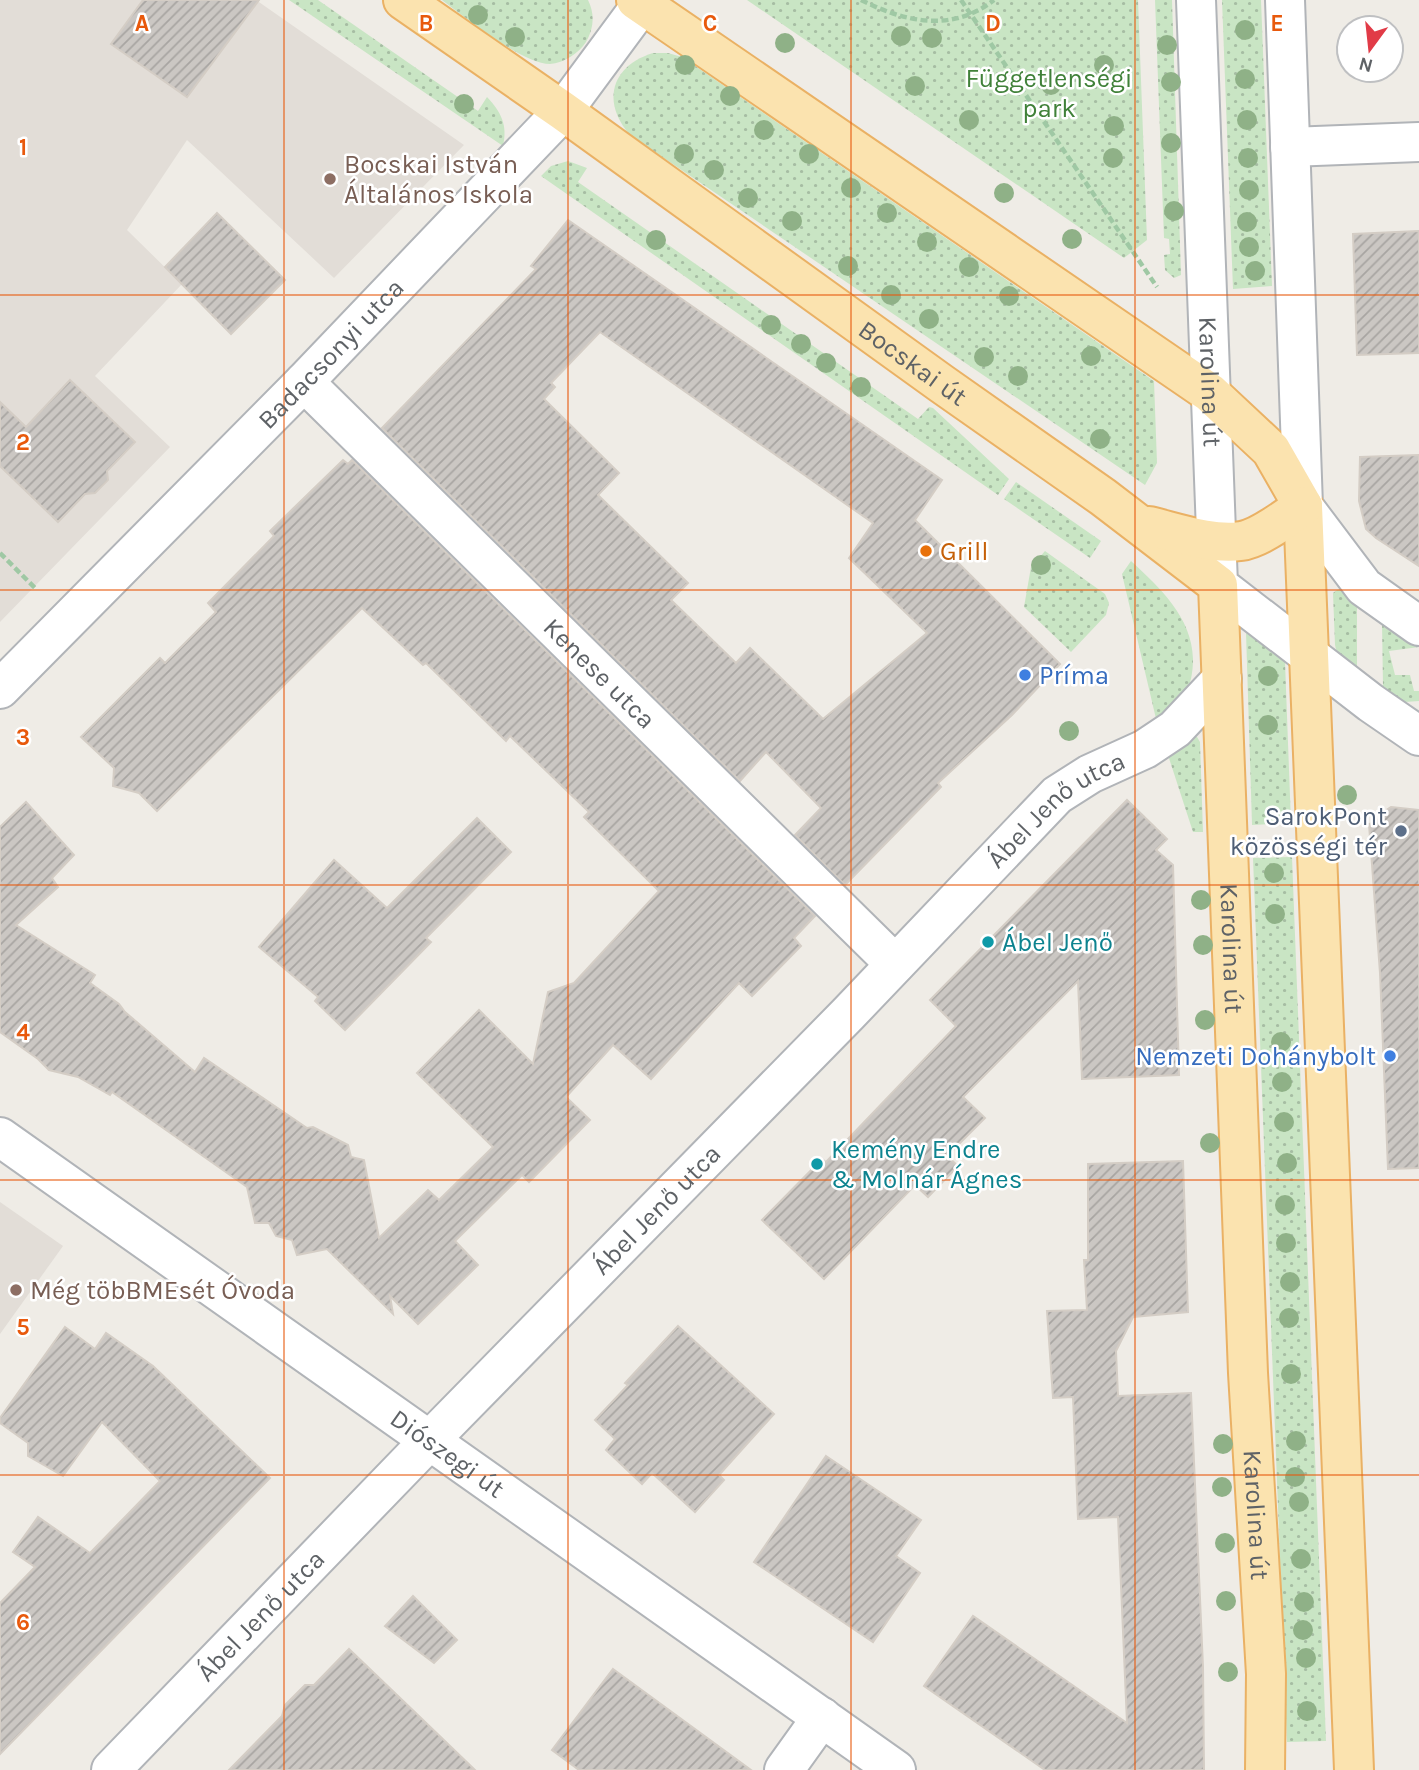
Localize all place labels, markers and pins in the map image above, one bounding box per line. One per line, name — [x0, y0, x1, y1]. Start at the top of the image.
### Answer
place label: Bocskai István Általános Iskola — [344, 149, 533, 210]
marker: Bocskai István Általános Iskola — [322, 171, 338, 187]
place label: Grill — [940, 536, 988, 567]
marker: Grill — [918, 543, 934, 559]
place label: Príma — [1039, 660, 1109, 691]
marker: Príma — [1017, 667, 1033, 683]
place label: SarokPont közösségi tér — [1230, 801, 1388, 862]
marker: SarokPont közösségi tér — [1393, 823, 1409, 839]
place label: Ábel Jenő — [1002, 926, 1113, 958]
marker: Ábel Jenő — [980, 934, 996, 950]
place label: Nemzeti Dohánybolt — [1135, 1041, 1376, 1072]
marker: Nemzeti Dohánybolt — [1382, 1048, 1398, 1064]
place label: Kemény Endre & Molnár Ágnes — [831, 1134, 1022, 1195]
marker: Kemény Endre & Molnár Ágnes — [809, 1156, 825, 1172]
place label: Még töbBMEsét Óvoda — [30, 1274, 295, 1306]
marker: Még töbBMEsét Óvoda — [8, 1282, 24, 1298]

